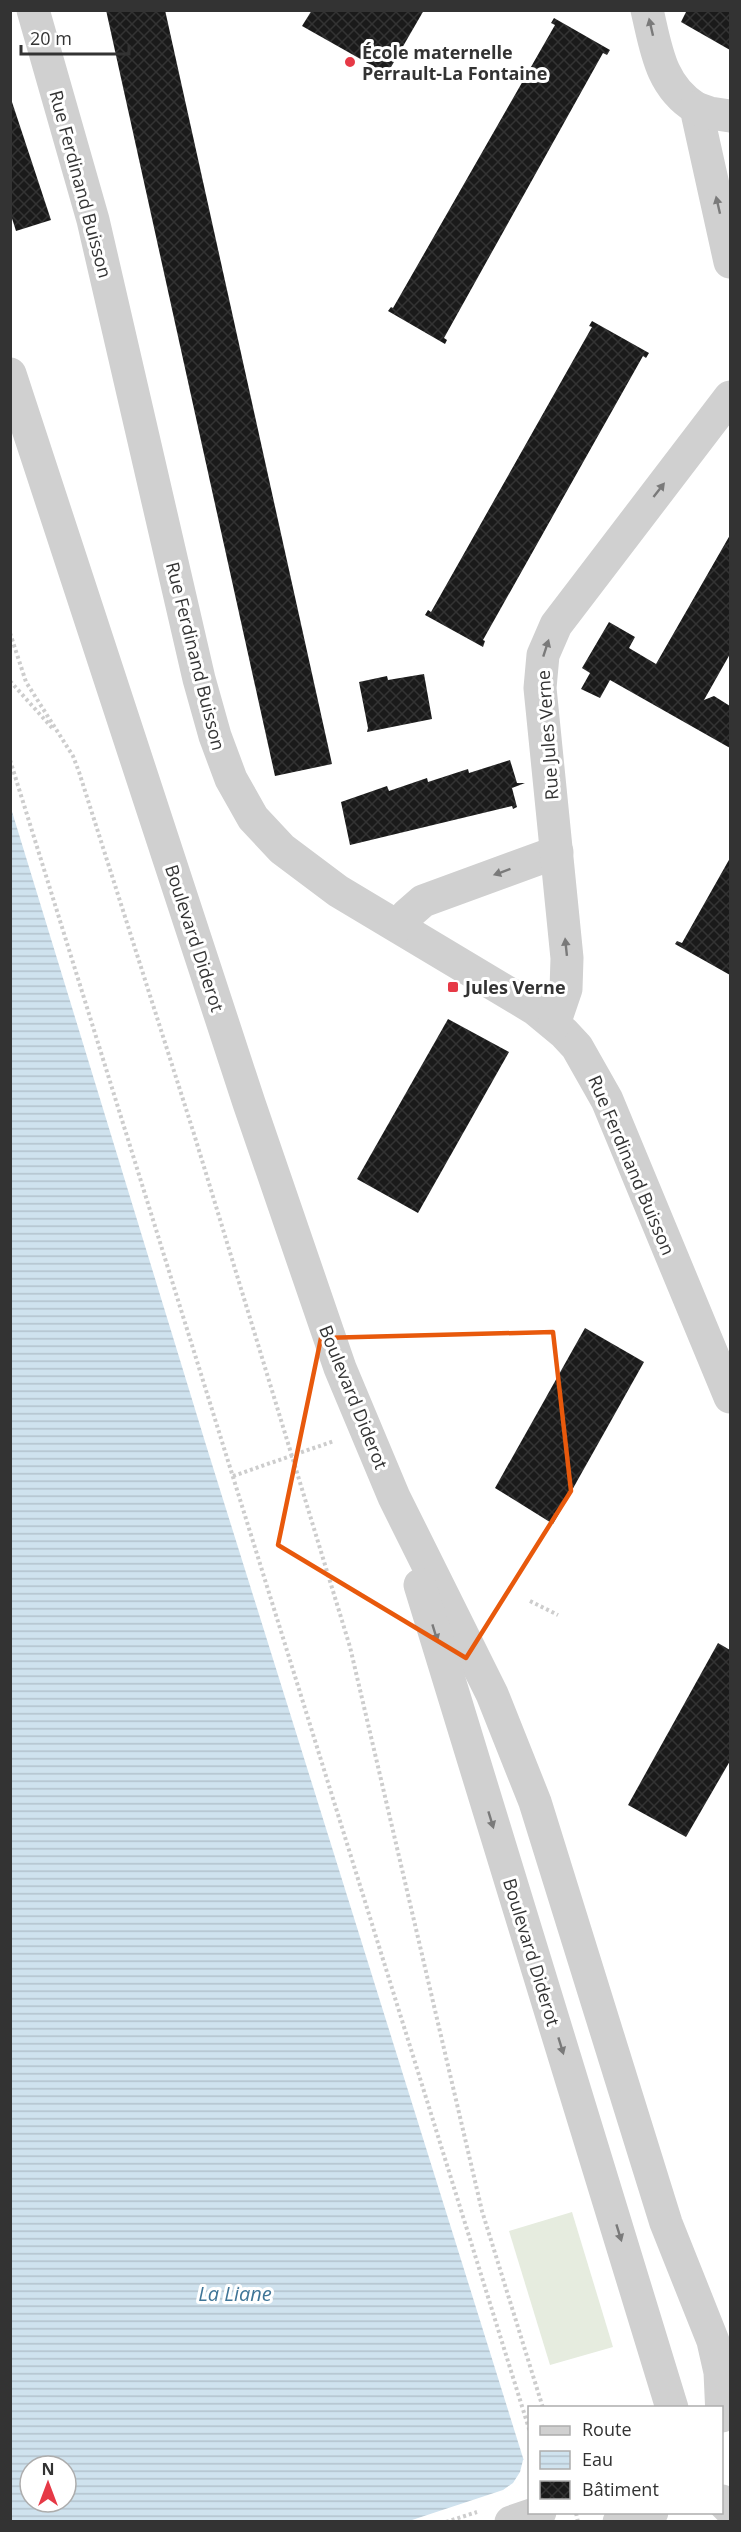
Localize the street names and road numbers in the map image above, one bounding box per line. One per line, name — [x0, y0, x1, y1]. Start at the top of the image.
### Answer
street label: Rue Ferdinand Buisson — [44, 88, 118, 280]
street label: Rue Ferdinand Buisson — [161, 559, 231, 753]
street label: Rue Jules Verne — [530, 669, 564, 801]
street label: Boulevard Diderot — [160, 861, 230, 1015]
street label: Rue Ferdinand Buisson — [583, 1071, 681, 1259]
street label: Boulevard Diderot — [314, 1321, 394, 1473]
street label: Boulevard Diderot — [498, 1875, 566, 2029]

